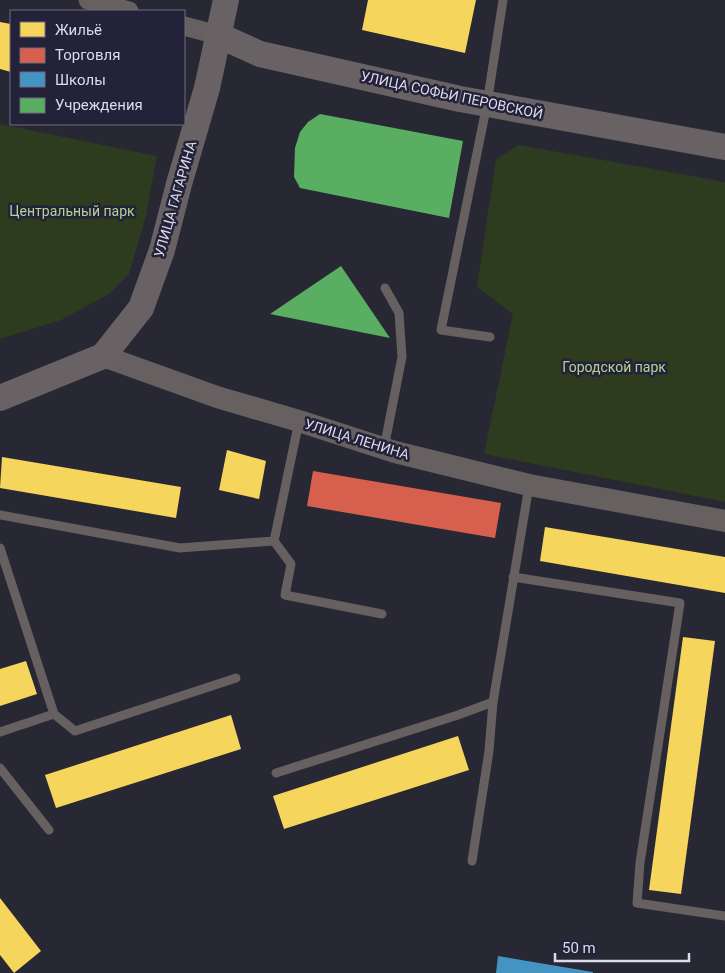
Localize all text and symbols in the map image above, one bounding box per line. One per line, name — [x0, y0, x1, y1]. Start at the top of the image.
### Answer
legend — [10, 10, 185, 125]
text: Жильё — [55, 21, 102, 39]
text: Торговля — [55, 46, 120, 64]
street label: УЛИЦА СОФЬИ ПЕРОВСКОЙ — [359, 68, 545, 122]
text: Школы — [55, 71, 106, 89]
text: Учреждения — [55, 96, 143, 114]
street label: УЛИЦА ГАГАРИНА — [151, 139, 199, 259]
park label: Центральный парк — [9, 203, 135, 219]
park label: Городской парк — [562, 359, 666, 375]
street label: УЛИЦА ЛЕНИНА — [303, 416, 411, 462]
scale bar — [555, 930, 689, 962]
text: 50 m — [562, 939, 596, 957]

